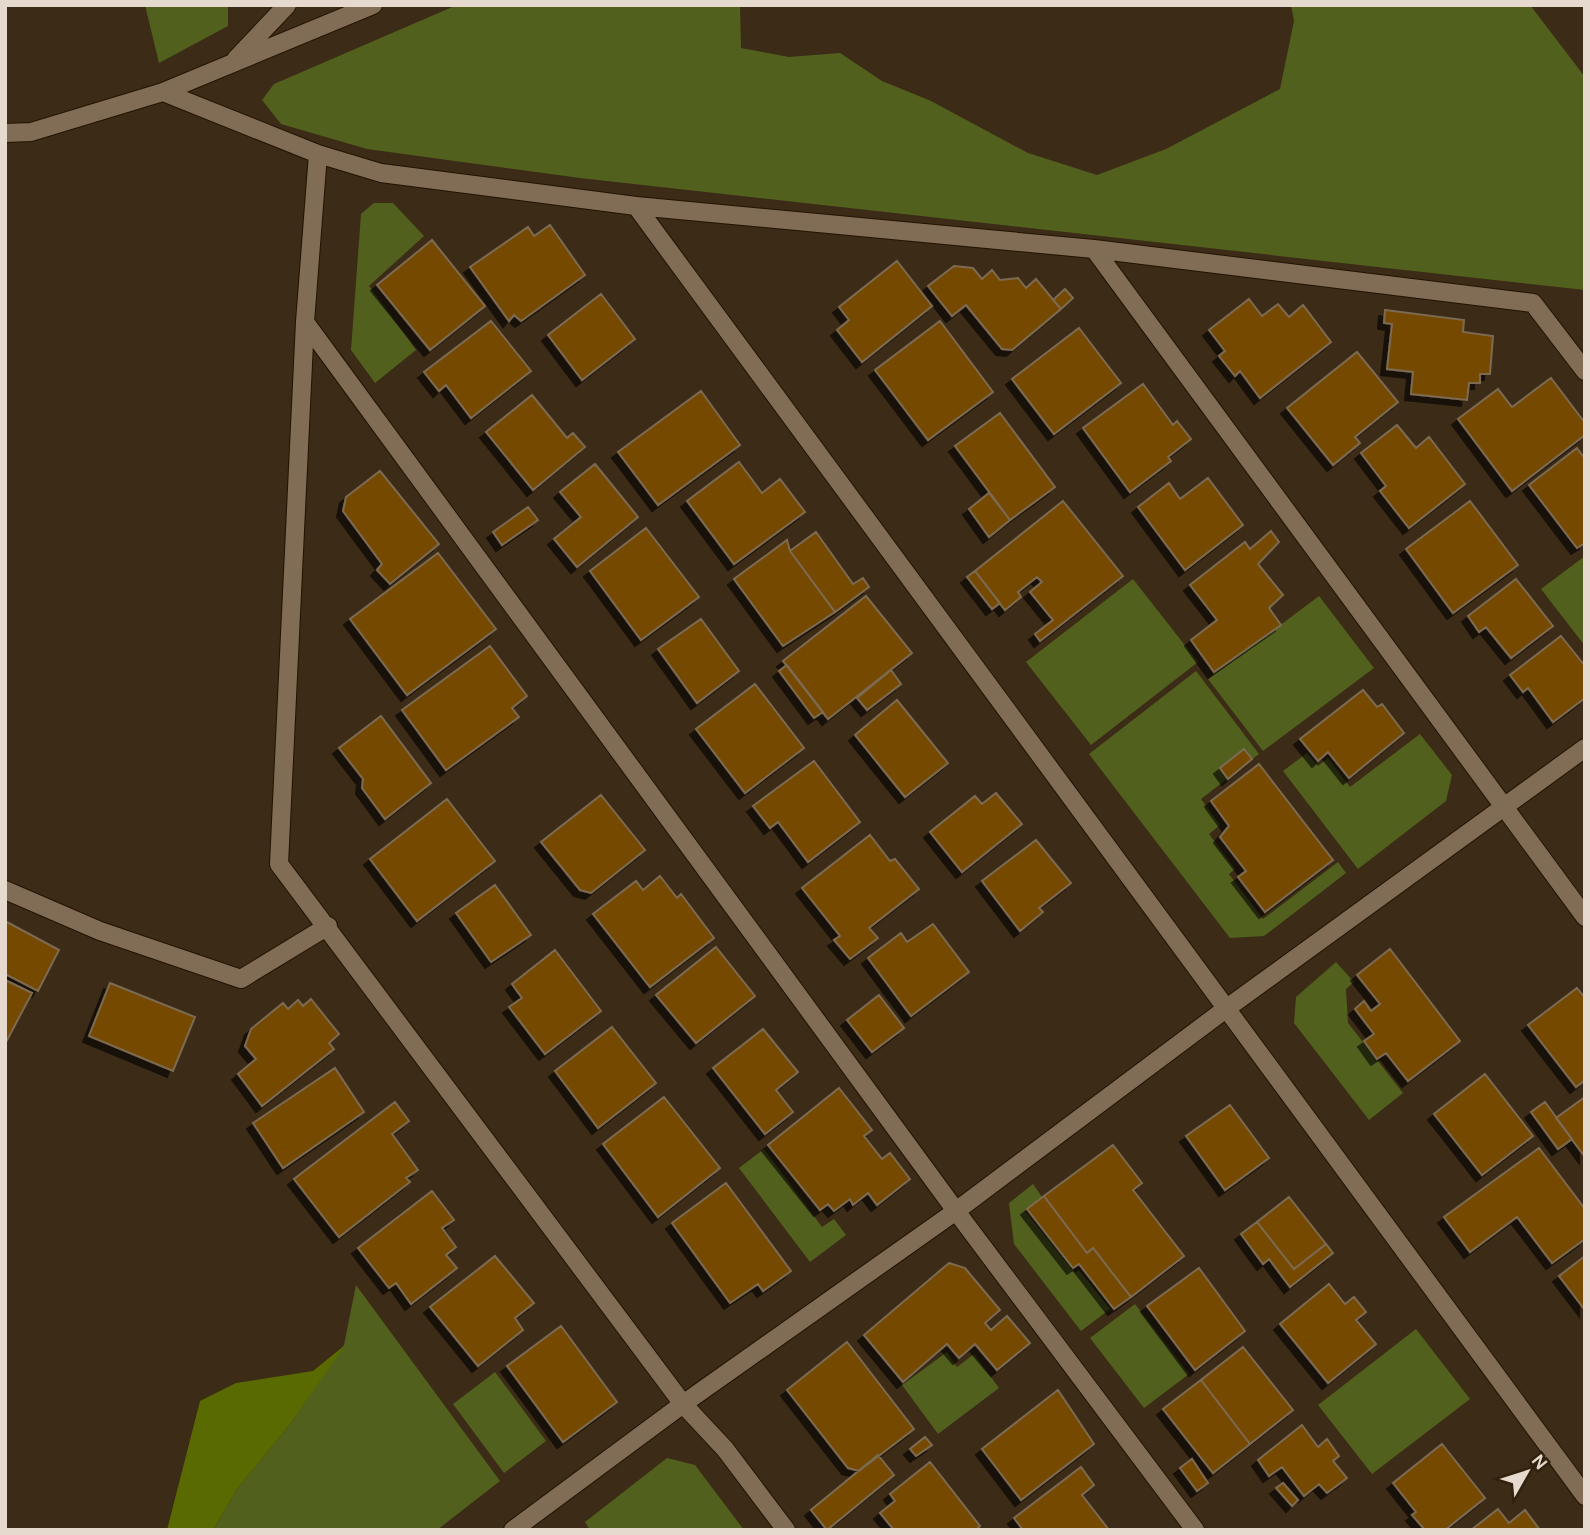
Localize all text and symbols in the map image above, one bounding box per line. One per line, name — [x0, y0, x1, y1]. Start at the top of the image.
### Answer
north arrow — [1492, 1437, 1562, 1507]
text: N — [1527, 1450, 1552, 1474]

